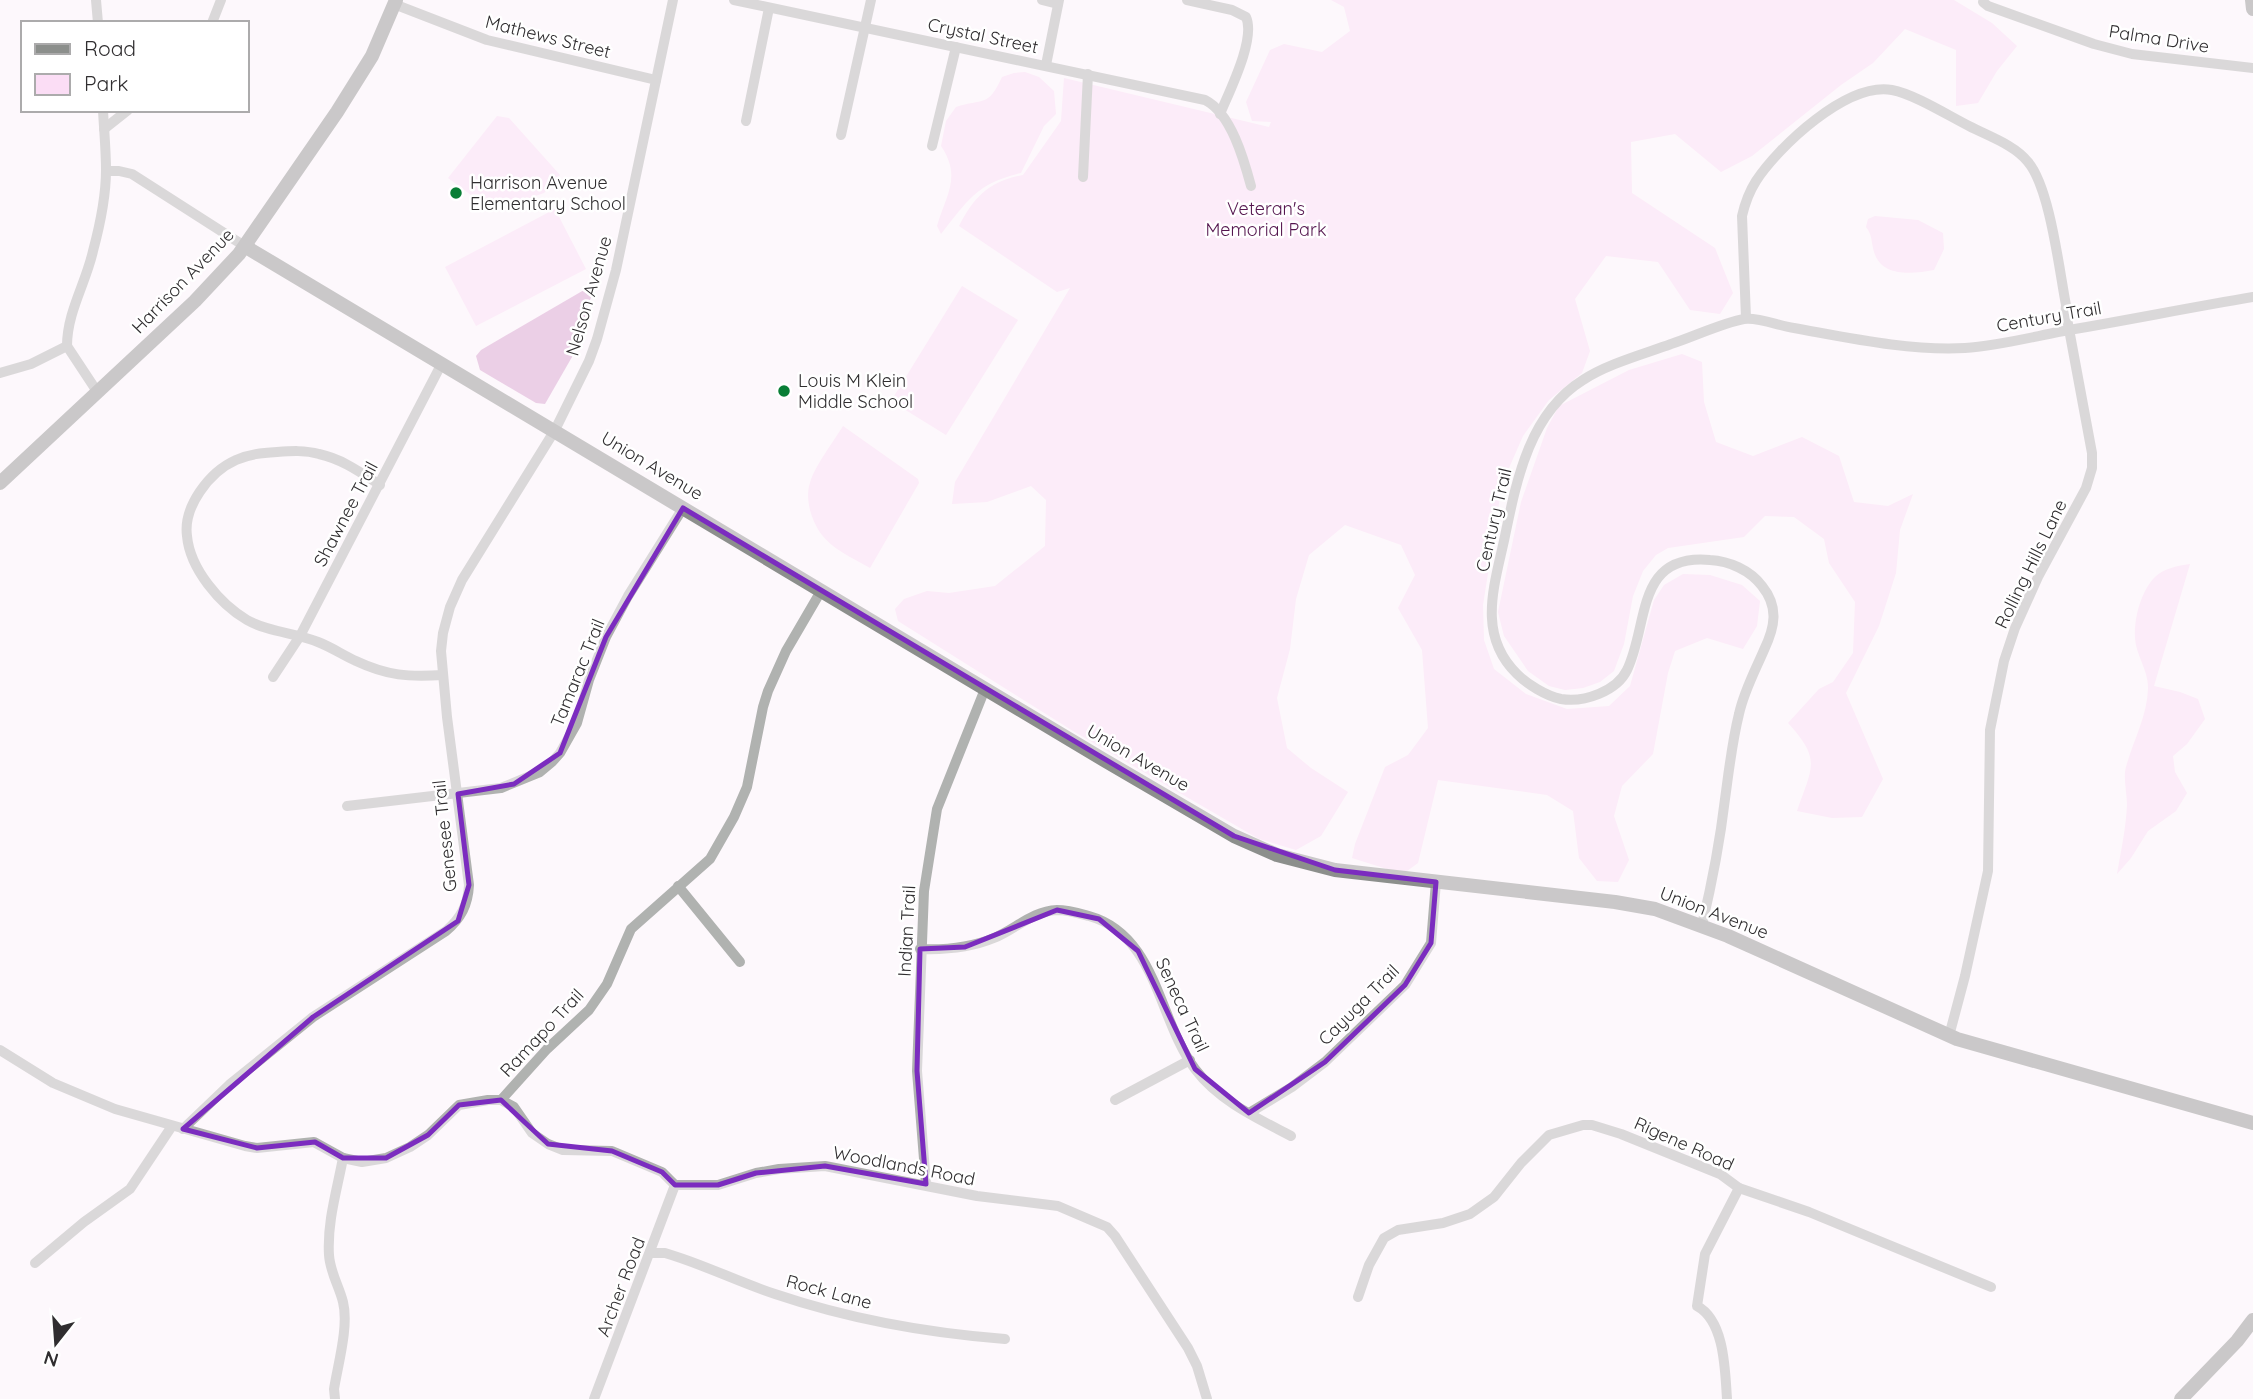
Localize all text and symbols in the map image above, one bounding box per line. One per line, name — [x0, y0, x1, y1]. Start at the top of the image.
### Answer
street label: Mathews Street — [483, 10, 613, 63]
street label: Crystal Street — [926, 13, 1040, 58]
street label: Palma Drive — [2107, 19, 2211, 58]
legend — [21, 21, 248, 112]
text: Road — [84, 35, 136, 61]
text: Park — [84, 70, 128, 96]
place label: Harrison Avenue Elementary School — [470, 171, 626, 215]
marker: Harrison Avenue Elementary School — [448, 185, 464, 201]
park label: Veteran's Memorial Park — [1205, 197, 1327, 241]
street label: Harrison Avenue — [127, 223, 239, 338]
street label: Nelson Avenue — [560, 233, 617, 358]
street label: Century Trail — [1995, 296, 2103, 337]
place label: Louis M Klein Middle School — [798, 369, 913, 413]
marker: Louis M Klein Middle School — [776, 383, 792, 399]
street label: Union Avenue — [597, 426, 707, 505]
street label: Shawnee Trail — [308, 457, 383, 570]
street label: Century Trail — [1470, 466, 1517, 574]
street label: Rolling Hills Lane — [1989, 495, 2072, 632]
street label: Tamarac Trail — [545, 615, 610, 730]
street label: Union Avenue — [1083, 719, 1194, 796]
street label: Genesee Trail — [427, 779, 462, 893]
street label: Union Avenue — [1656, 881, 1772, 944]
street label: Indian Trail — [893, 885, 920, 977]
street label: Seneca Trail — [1151, 954, 1214, 1056]
street label: Cayuga Trail — [1313, 959, 1404, 1050]
street label: Ramapo Trail — [495, 984, 588, 1082]
street label: Rigene Road — [1631, 1111, 1738, 1176]
street label: Woodlands Road — [831, 1140, 977, 1191]
street label: Archer Road — [591, 1234, 650, 1340]
street label: Rock Lane — [784, 1269, 875, 1314]
north arrow — [21, 1308, 91, 1378]
text: N — [41, 1346, 61, 1373]

